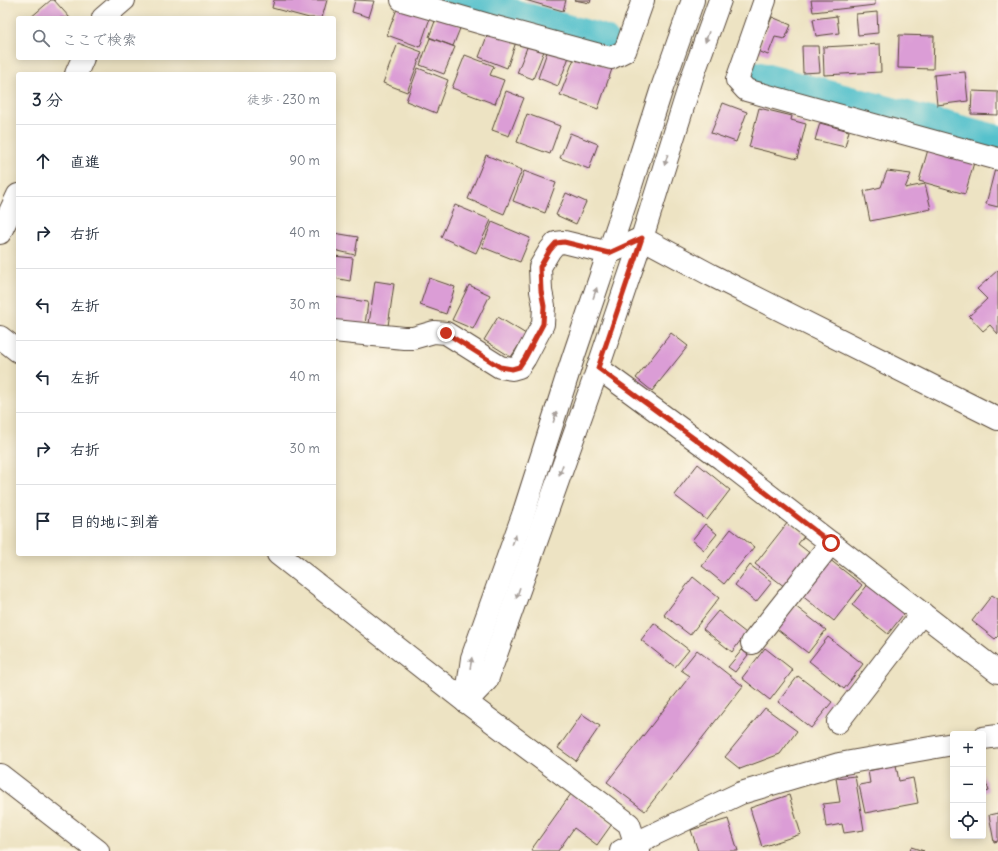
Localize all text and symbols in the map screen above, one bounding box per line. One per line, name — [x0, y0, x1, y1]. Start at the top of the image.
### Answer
search box — [16, 16, 336, 60]
icon: search — [30, 27, 52, 49]
text: ここで検索 — [62, 30, 137, 49]
one-way arrow — [703, 31, 709, 43]
text: 3 分 — [32, 89, 63, 111]
text: 徒歩 · 230 m — [247, 91, 320, 108]
icon: ahead — [32, 150, 54, 172]
text: 直進 — [70, 152, 100, 171]
text: 90 m — [289, 152, 320, 169]
one-way arrow — [663, 155, 669, 167]
icon: right — [32, 222, 54, 244]
text: 右折 — [70, 224, 100, 243]
text: 40 m — [289, 224, 320, 241]
one-way arrow — [592, 287, 598, 299]
icon: left — [32, 294, 54, 316]
text: 左折 — [70, 296, 100, 315]
text: 30 m — [290, 296, 320, 313]
route end — [437, 324, 455, 342]
icon: left — [32, 366, 54, 388]
text: 左折 — [70, 368, 100, 387]
text: 40 m — [289, 368, 320, 385]
one-way arrow — [552, 410, 558, 422]
icon: right — [32, 438, 54, 460]
text: 右折 — [70, 440, 100, 459]
text: 30 m — [290, 440, 320, 457]
one-way arrow — [558, 465, 564, 477]
icon: arrive — [32, 510, 54, 532]
text: 目的地に到着 — [70, 512, 160, 531]
one-way arrow — [512, 534, 518, 546]
route start — [822, 534, 840, 552]
one-way arrow — [514, 587, 520, 599]
one-way arrow — [468, 657, 474, 669]
map controls — [950, 731, 986, 839]
button: + — [950, 731, 986, 767]
button: − — [950, 767, 986, 803]
button: locate — [950, 803, 986, 839]

